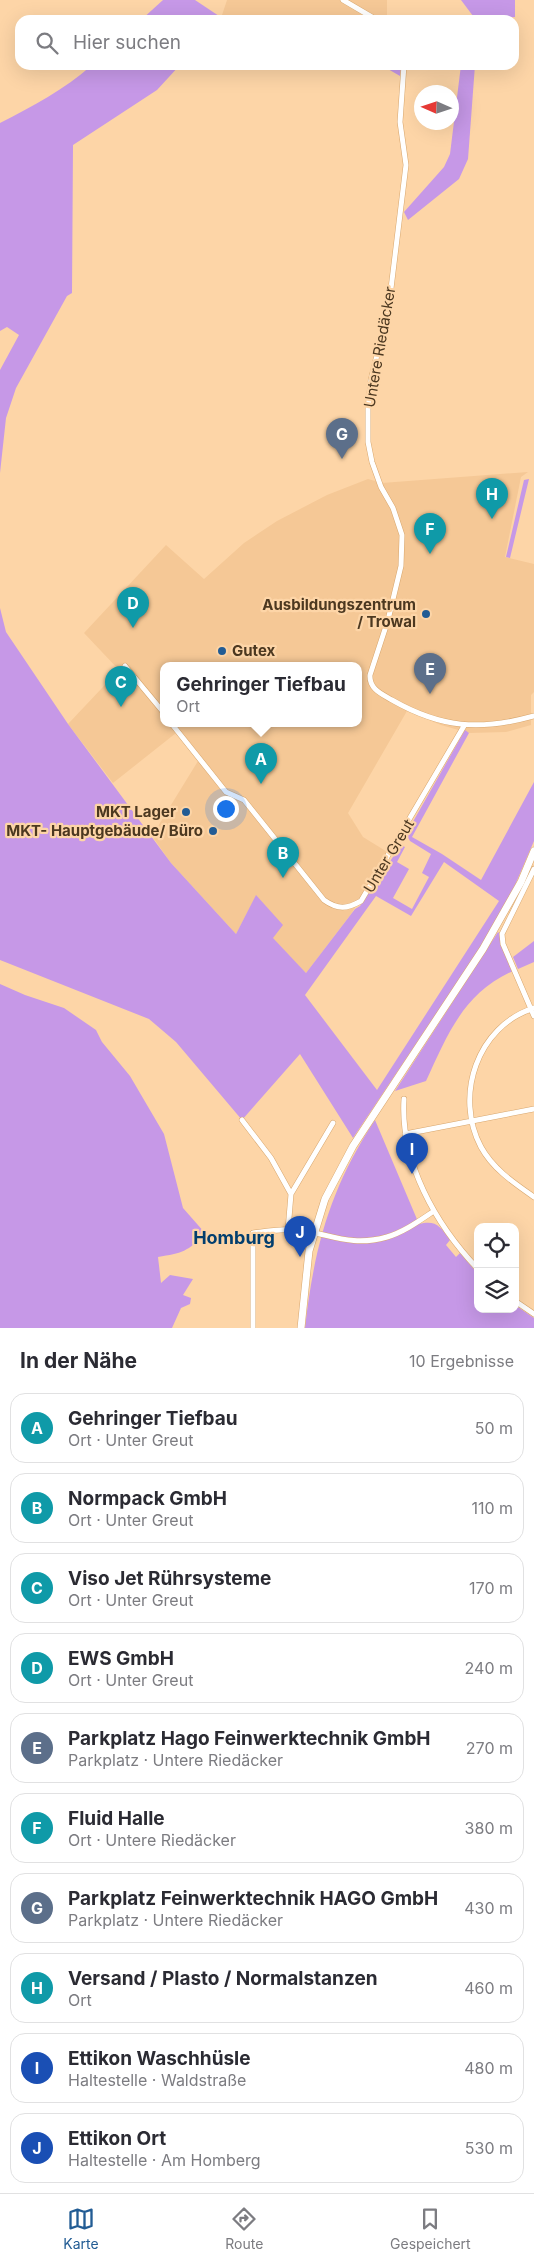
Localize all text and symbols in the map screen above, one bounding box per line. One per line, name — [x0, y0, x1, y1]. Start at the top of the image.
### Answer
search box — [15, 15, 519, 70]
icon: search — [33, 29, 61, 57]
text: Hier suchen — [73, 31, 181, 54]
north arrow — [414, 85, 459, 130]
street label: Untere Riedäcker — [360, 285, 400, 409]
pin: G — [326, 418, 358, 459]
pin: H — [476, 478, 508, 519]
pin: F — [414, 513, 446, 554]
pin: D — [117, 587, 149, 628]
place label: Ausbildungszentrum / Trowal — [262, 595, 416, 631]
marker: Ausbildungszentrum / Trowal — [420, 608, 432, 620]
place label: Gutex — [232, 641, 276, 660]
marker: Gutex — [216, 645, 228, 657]
pin: E — [414, 653, 446, 694]
popup — [160, 662, 362, 727]
pin: C — [105, 666, 137, 707]
text: Gehringer Tiefbau — [176, 673, 346, 696]
text: Ort — [176, 696, 200, 716]
pin: A — [245, 743, 277, 784]
your location — [213, 796, 239, 822]
place label: MKT Lager — [96, 802, 176, 821]
marker: MKT Lager — [180, 806, 192, 818]
street label: Unter Greut — [359, 815, 418, 896]
place label: MKT- Hauptgebäude/ Büro — [6, 821, 203, 840]
marker: MKT- Hauptgebäude/ Büro — [207, 825, 219, 837]
pin: B — [267, 837, 299, 878]
pin: I — [396, 1133, 428, 1174]
pin: J — [284, 1216, 316, 1257]
map controls — [474, 1223, 519, 1313]
button: locate — [474, 1223, 519, 1268]
district label: Homburg — [193, 1227, 275, 1248]
button: layers — [474, 1268, 519, 1313]
text: In der Nähe — [20, 1348, 137, 1373]
text: 10 Ergebnisse — [409, 1351, 514, 1371]
text: Gehringer Tiefbau — [68, 1407, 238, 1430]
text: A — [31, 1418, 43, 1438]
text: 50 m — [475, 1418, 513, 1438]
text: Ort · Unter Greut — [68, 1430, 193, 1450]
text: Normpack GmbH — [68, 1487, 227, 1510]
text: B — [32, 1498, 42, 1518]
text: 110 m — [471, 1498, 513, 1518]
text: Ort · Unter Greut — [68, 1510, 193, 1530]
text: Viso Jet Rührsysteme — [68, 1567, 271, 1590]
text: C — [31, 1578, 43, 1598]
text: 170 m — [469, 1578, 513, 1598]
text: Ort · Unter Greut — [68, 1590, 193, 1610]
text: EWS GmbH — [68, 1647, 174, 1670]
text: D — [31, 1658, 43, 1678]
text: 240 m — [465, 1658, 513, 1678]
text: Ort · Unter Greut — [68, 1670, 193, 1690]
text: Parkplatz Hago Feinwerktechnik GmbH — [68, 1727, 431, 1750]
text: E — [32, 1738, 42, 1758]
text: 270 m — [466, 1738, 513, 1758]
text: Parkplatz · Untere Riedäcker — [68, 1750, 283, 1770]
text: Fluid Halle — [68, 1807, 165, 1830]
text: F — [32, 1818, 42, 1838]
text: 380 m — [465, 1818, 513, 1838]
text: Ort · Untere Riedäcker — [68, 1830, 236, 1850]
text: Parkplatz Feinwerktechnik HAGO GmbH — [68, 1887, 438, 1910]
text: G — [31, 1898, 43, 1918]
text: 430 m — [464, 1898, 513, 1918]
text: Parkplatz · Untere Riedäcker — [68, 1910, 283, 1930]
text: Versand / Plasto / Normalstanzen — [68, 1967, 378, 1990]
text: H — [31, 1978, 43, 1998]
text: 460 m — [464, 1978, 513, 1998]
text: Ort — [68, 1990, 92, 2010]
text: Ettikon Waschhüsle — [68, 2047, 251, 2070]
text: I — [35, 2058, 39, 2078]
text: 480 m — [464, 2058, 513, 2078]
text: Haltestelle · Waldstraße — [68, 2070, 246, 2090]
text: Ettikon Ort — [68, 2127, 166, 2150]
text: J — [32, 2138, 42, 2158]
text: 530 m — [465, 2138, 513, 2158]
text: Haltestelle · Am Homberg — [68, 2150, 261, 2170]
tab: Karte — [63, 2205, 99, 2252]
tab: Route — [225, 2205, 263, 2252]
tab: Gespeichert — [390, 2205, 471, 2252]

